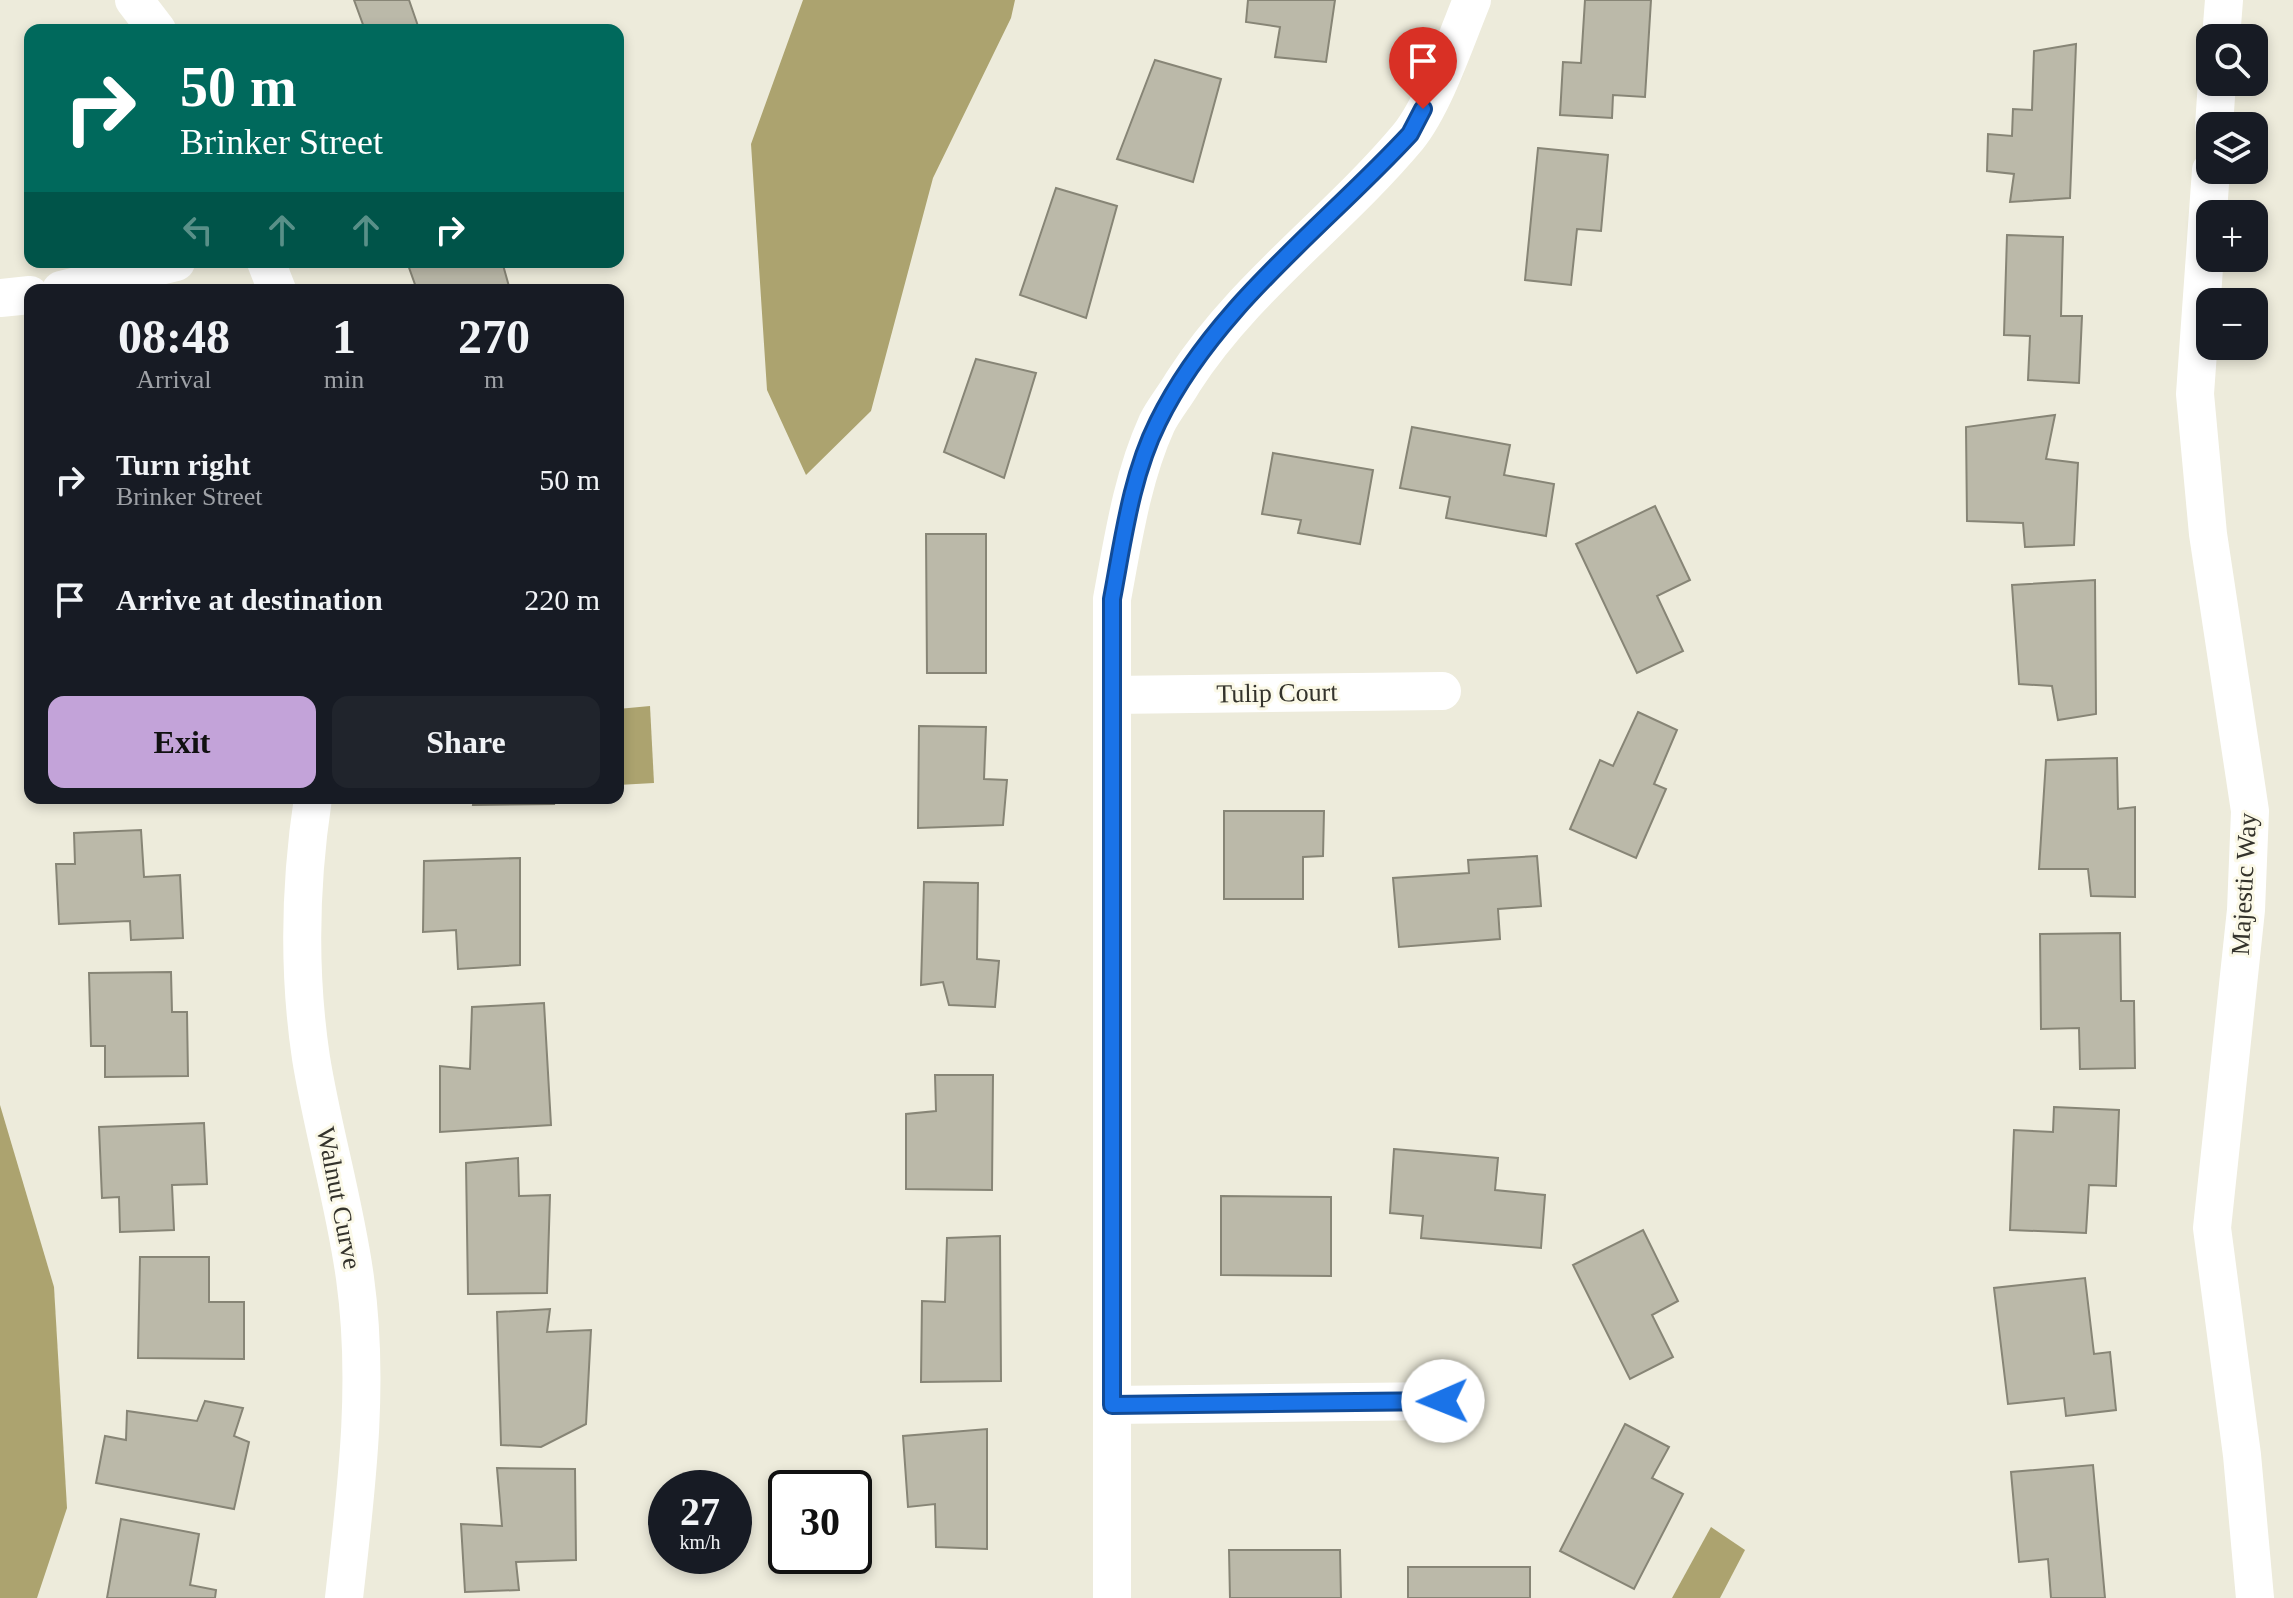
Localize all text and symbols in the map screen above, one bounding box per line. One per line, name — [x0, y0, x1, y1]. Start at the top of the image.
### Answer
map controls — [2196, 24, 2268, 360]
button: search — [2196, 24, 2268, 96]
pin — [1389, 27, 1457, 109]
icon: arrive — [1401, 39, 1445, 83]
icon: right — [48, 56, 152, 160]
text: 50 m — [180, 56, 297, 118]
button: layers — [2196, 112, 2268, 184]
text: Brinker Street — [180, 122, 383, 162]
button: + — [2196, 200, 2268, 272]
icon: left — [176, 208, 220, 252]
icon: ahead — [260, 208, 304, 252]
icon: ahead — [344, 208, 388, 252]
icon: right — [428, 208, 472, 252]
button: − — [2196, 288, 2268, 360]
text: 08:48 — [118, 310, 230, 363]
text: 1 — [332, 310, 356, 363]
text: 270 — [458, 310, 530, 363]
text: Arrival — [136, 365, 211, 394]
text: min — [324, 365, 364, 394]
text: m — [484, 365, 504, 394]
text: Turn right — [116, 448, 251, 481]
icon: right — [48, 458, 92, 502]
text: 50 m — [539, 463, 600, 496]
text: Brinker Street — [116, 482, 263, 511]
icon: arrive — [48, 578, 92, 622]
text: Arrive at destination — [116, 583, 383, 616]
text: 220 m — [524, 583, 600, 616]
street label: Tulip Court — [1216, 677, 1339, 709]
button: Exit — [48, 696, 316, 788]
button: Share — [332, 696, 600, 788]
street label: Majestic Way — [2226, 812, 2262, 956]
street label: Walnut Curve — [311, 1124, 367, 1272]
position arrow — [1401, 1359, 1485, 1443]
speed limit sign: 30 — [768, 1470, 872, 1574]
text: 27 — [680, 1489, 720, 1534]
text: km/h — [679, 1531, 721, 1553]

